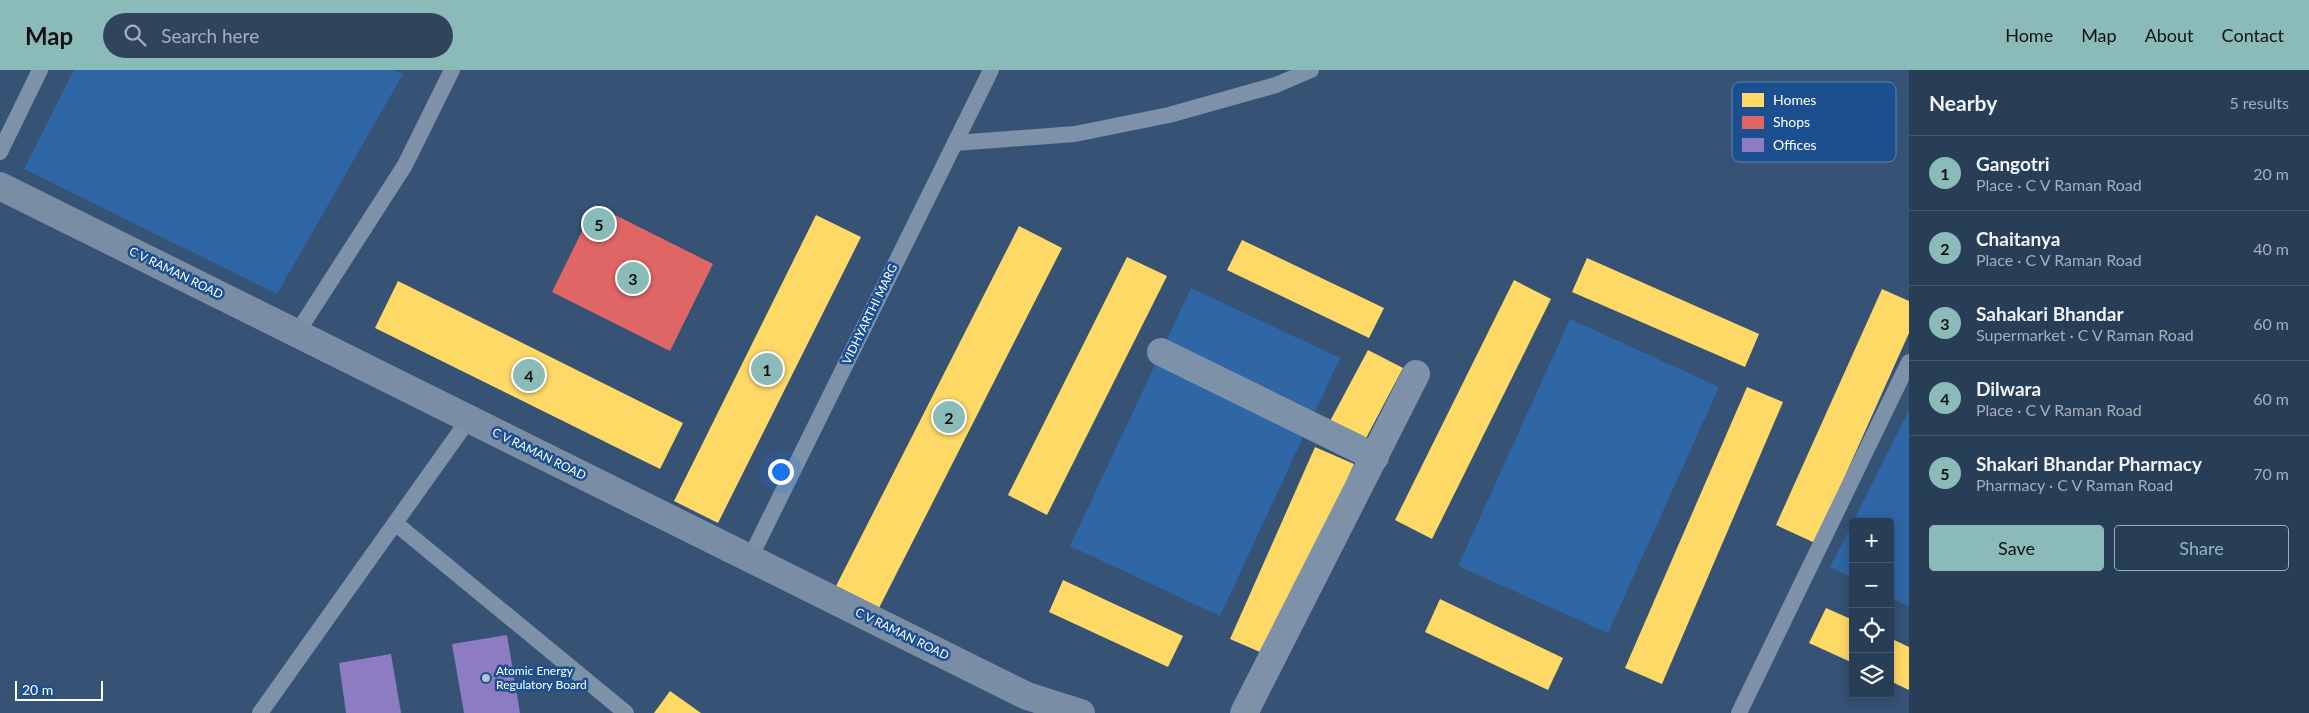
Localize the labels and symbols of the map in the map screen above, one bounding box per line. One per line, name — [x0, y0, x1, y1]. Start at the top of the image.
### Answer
legend — [1732, 82, 1896, 162]
text: Homes — [1773, 91, 1816, 108]
text: Shops — [1773, 113, 1810, 130]
text: Offices — [1773, 136, 1817, 153]
pin: 5 — [583, 205, 615, 243]
street label: C V RAMAN ROAD — [127, 243, 226, 302]
pin: 3 — [617, 259, 649, 297]
street label: VIDHYARTHI MARG — [839, 261, 900, 366]
pin: 1 — [751, 350, 783, 388]
pin: 4 — [513, 356, 545, 394]
pin: 2 — [933, 398, 965, 436]
street label: C V RAMAN ROAD — [490, 424, 589, 483]
your location — [768, 459, 794, 485]
street label: C V RAMAN ROAD — [853, 604, 952, 663]
place label: Atomic Energy Regulatory Board — [496, 663, 587, 692]
marker: Atomic Energy Regulatory Board — [480, 672, 492, 684]
scale bar — [15, 678, 102, 701]

